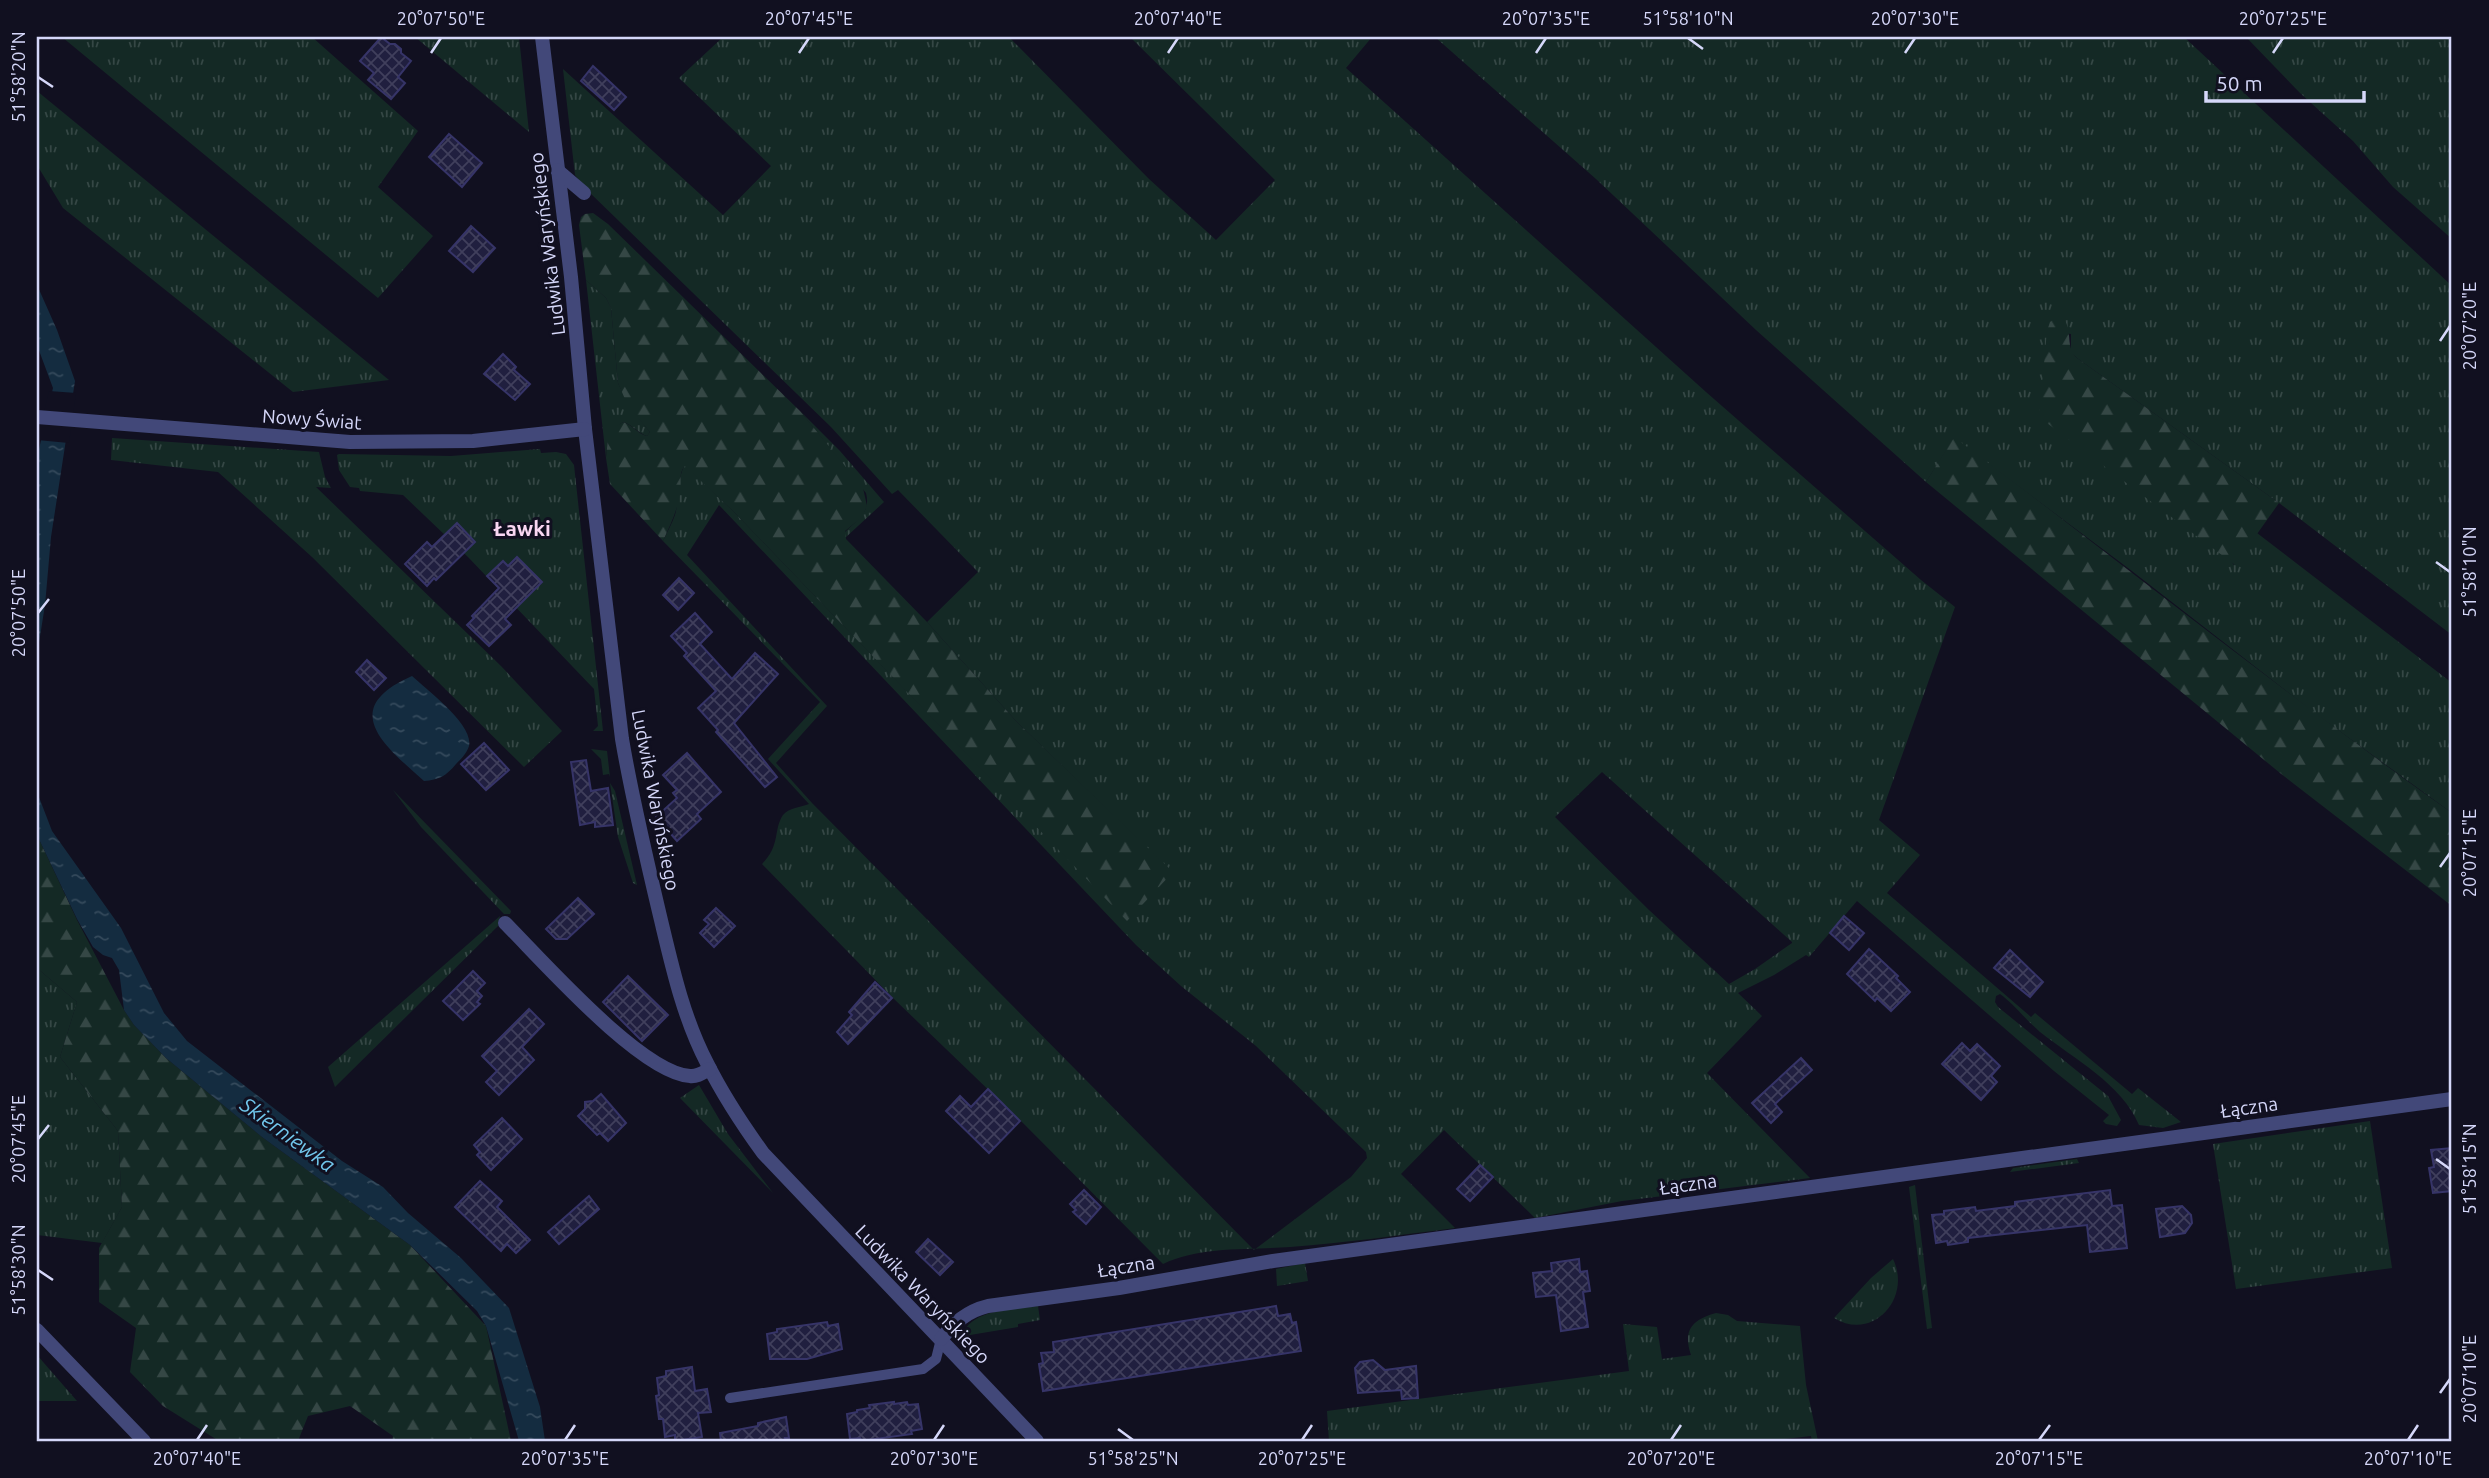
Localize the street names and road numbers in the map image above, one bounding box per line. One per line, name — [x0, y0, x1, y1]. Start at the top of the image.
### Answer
street label: Ludwika Waryńskiego — [525, 151, 569, 337]
street label: Nowy Świat — [261, 405, 363, 433]
street label: Ludwika Waryńskiego — [628, 707, 684, 893]
street label: Łączna — [2219, 1092, 2279, 1122]
street label: Łączna — [1658, 1169, 1718, 1199]
street label: Ludwika Waryńskiego — [851, 1220, 995, 1368]
street label: Łączna — [1096, 1251, 1156, 1281]

